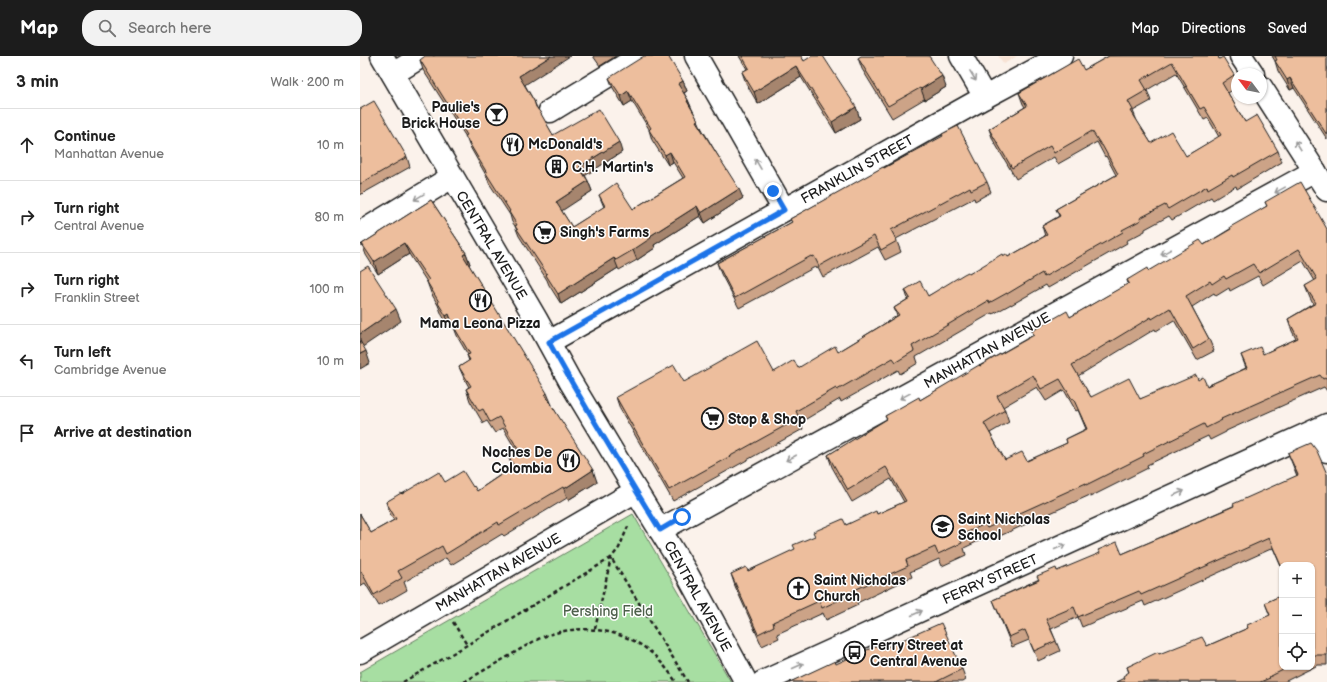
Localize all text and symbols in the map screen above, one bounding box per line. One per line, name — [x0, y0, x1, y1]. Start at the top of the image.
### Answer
search box — [82, 10, 362, 46]
text: Map — [20, 17, 58, 40]
icon: search — [96, 17, 118, 39]
text: Search here — [128, 19, 211, 38]
text: Map — [1131, 20, 1159, 37]
text: Directions — [1181, 20, 1246, 37]
text: Saved — [1268, 20, 1307, 37]
north arrow — [1231, 68, 1267, 104]
one-way arrow — [969, 70, 977, 82]
text: 3 min — [16, 72, 59, 92]
text: Walk · 200 m — [271, 74, 344, 90]
place label: Paulie's Brick House — [401, 99, 480, 132]
bar icon: Paulie's Brick House — [483, 102, 509, 128]
text: Continue — [54, 127, 116, 146]
restaurant icon: McDonald's — [500, 131, 526, 157]
street label: FRANKLIN STREET — [798, 131, 917, 207]
icon: ahead — [16, 134, 38, 156]
place label: McDonald's — [528, 136, 603, 153]
text: 10 m — [317, 137, 344, 153]
one-way arrow — [1294, 140, 1302, 152]
text: Manhattan Avenue — [54, 146, 164, 162]
building icon: C.H. Martin's — [544, 154, 570, 180]
one-way arrow — [753, 158, 761, 170]
place label: C.H. Martin's — [572, 159, 653, 176]
route end — [764, 182, 782, 200]
one-way arrow — [1274, 186, 1286, 194]
street label: CENTRAL AVENUE — [452, 188, 531, 303]
one-way arrow — [413, 194, 425, 202]
text: Turn right — [54, 199, 119, 218]
icon: right — [16, 206, 38, 228]
text: 80 m — [315, 209, 344, 225]
text: Central Avenue — [54, 218, 144, 234]
supermarket icon: Singh's Farms — [532, 219, 558, 245]
place label: Singh's Farms — [560, 224, 649, 241]
one-way arrow — [1160, 249, 1172, 257]
text: Turn right — [54, 271, 119, 290]
icon: right — [16, 278, 38, 300]
text: 100 m — [309, 281, 344, 297]
restaurant icon: Mama Leona Pizza — [467, 288, 493, 314]
text: Franklin Street — [54, 290, 139, 306]
street label: MANHATTAN AVENUE — [921, 309, 1053, 392]
place label: Mama Leona Pizza — [419, 315, 541, 332]
text: Turn left — [54, 343, 111, 362]
icon: left — [16, 350, 38, 372]
text: 10 m — [317, 353, 344, 369]
text: Cambridge Avenue — [54, 362, 166, 378]
one-way arrow — [899, 392, 911, 400]
supermarket icon: Stop & Shop — [699, 406, 725, 432]
place label: Stop & Shop — [728, 411, 806, 428]
icon: arrive — [16, 422, 38, 444]
text: Arrive at destination — [54, 423, 192, 442]
place label: Noches De Colombia — [482, 444, 552, 477]
restaurant icon: Noches De Colombia — [555, 447, 581, 473]
one-way arrow — [785, 455, 797, 462]
one-way arrow — [1172, 489, 1184, 496]
route start — [673, 508, 691, 526]
place label: Saint Nicholas School — [958, 511, 1050, 544]
school or university icon: Saint Nicholas School — [929, 514, 955, 540]
street label: MANHATTAN AVENUE — [433, 530, 564, 615]
street label: CENTRAL AVENUE — [660, 538, 735, 654]
one-way arrow — [1054, 543, 1066, 550]
street label: FERRY STREET — [940, 551, 1041, 608]
map controls — [1279, 562, 1315, 670]
button: + — [1279, 562, 1315, 598]
place label: Saint Nicholas Church — [814, 572, 906, 605]
church icon: Saint Nicholas Church — [785, 575, 811, 601]
button: − — [1279, 598, 1315, 634]
park label: Pershing Field — [563, 603, 653, 620]
one-way arrow — [910, 608, 922, 616]
button: locate — [1279, 634, 1315, 670]
place label: Ferry Street at Central Avenue — [870, 637, 967, 670]
bus stop icon: Ferry Street at Central Avenue — [841, 640, 867, 666]
one-way arrow — [792, 662, 804, 669]

